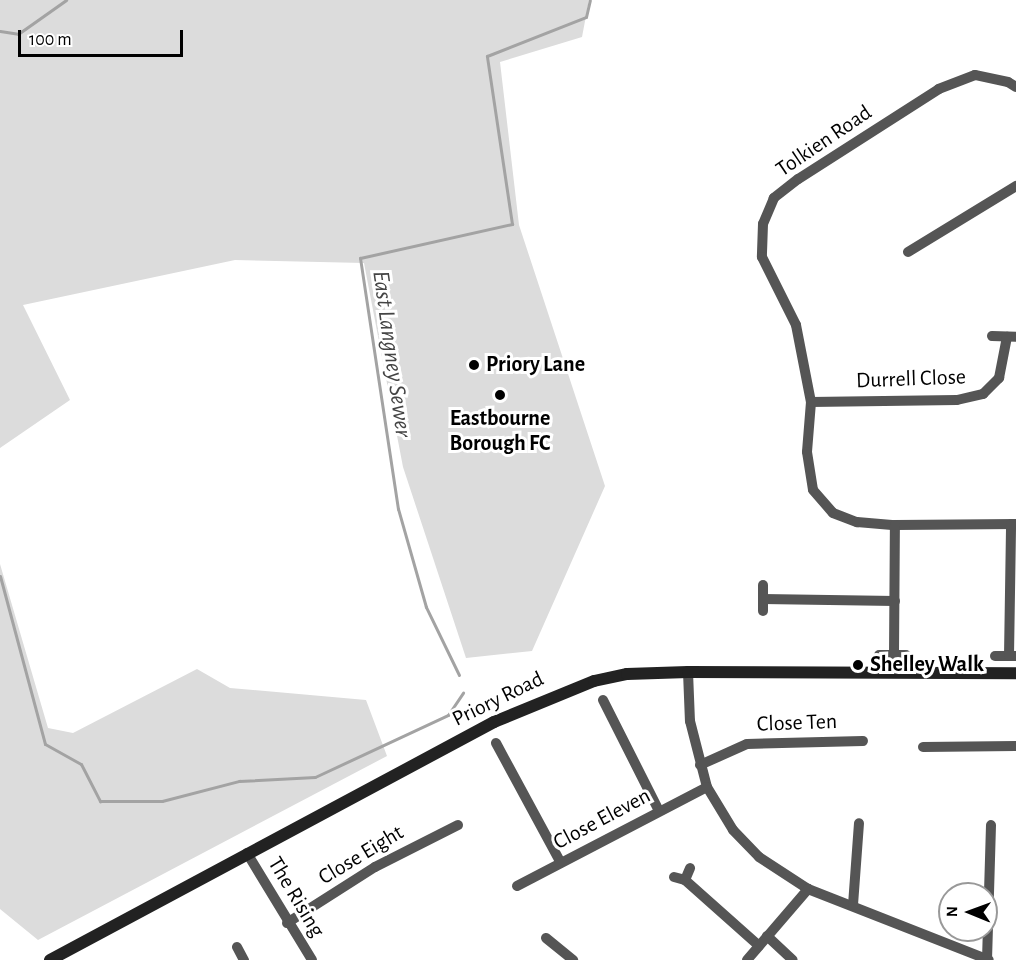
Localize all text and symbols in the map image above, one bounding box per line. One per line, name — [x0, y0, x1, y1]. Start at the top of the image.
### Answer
scale bar — [21, 18, 186, 56]
text: 100 m — [29, 31, 72, 49]
street label: Tolkien Road — [771, 99, 877, 183]
water label: East Langney Sewer — [365, 269, 417, 439]
place label: Priory Lane — [486, 352, 585, 378]
marker: Priory Lane — [467, 358, 481, 372]
street label: Durrell Close — [856, 364, 966, 394]
marker: Eastbourne Borough FC — [493, 388, 507, 402]
place label: Eastbourne Borough FC — [450, 405, 550, 457]
place label: Shelley Walk — [870, 652, 984, 678]
marker: Shelley Walk — [851, 658, 865, 672]
street label: Priory Road — [448, 666, 548, 732]
street label: Close Ten — [756, 708, 838, 738]
street label: Close Eleven — [549, 782, 655, 856]
street label: Close Eight — [314, 819, 408, 891]
street label: The Rising — [262, 852, 330, 942]
north arrow — [938, 882, 998, 942]
text: N — [944, 906, 960, 917]

